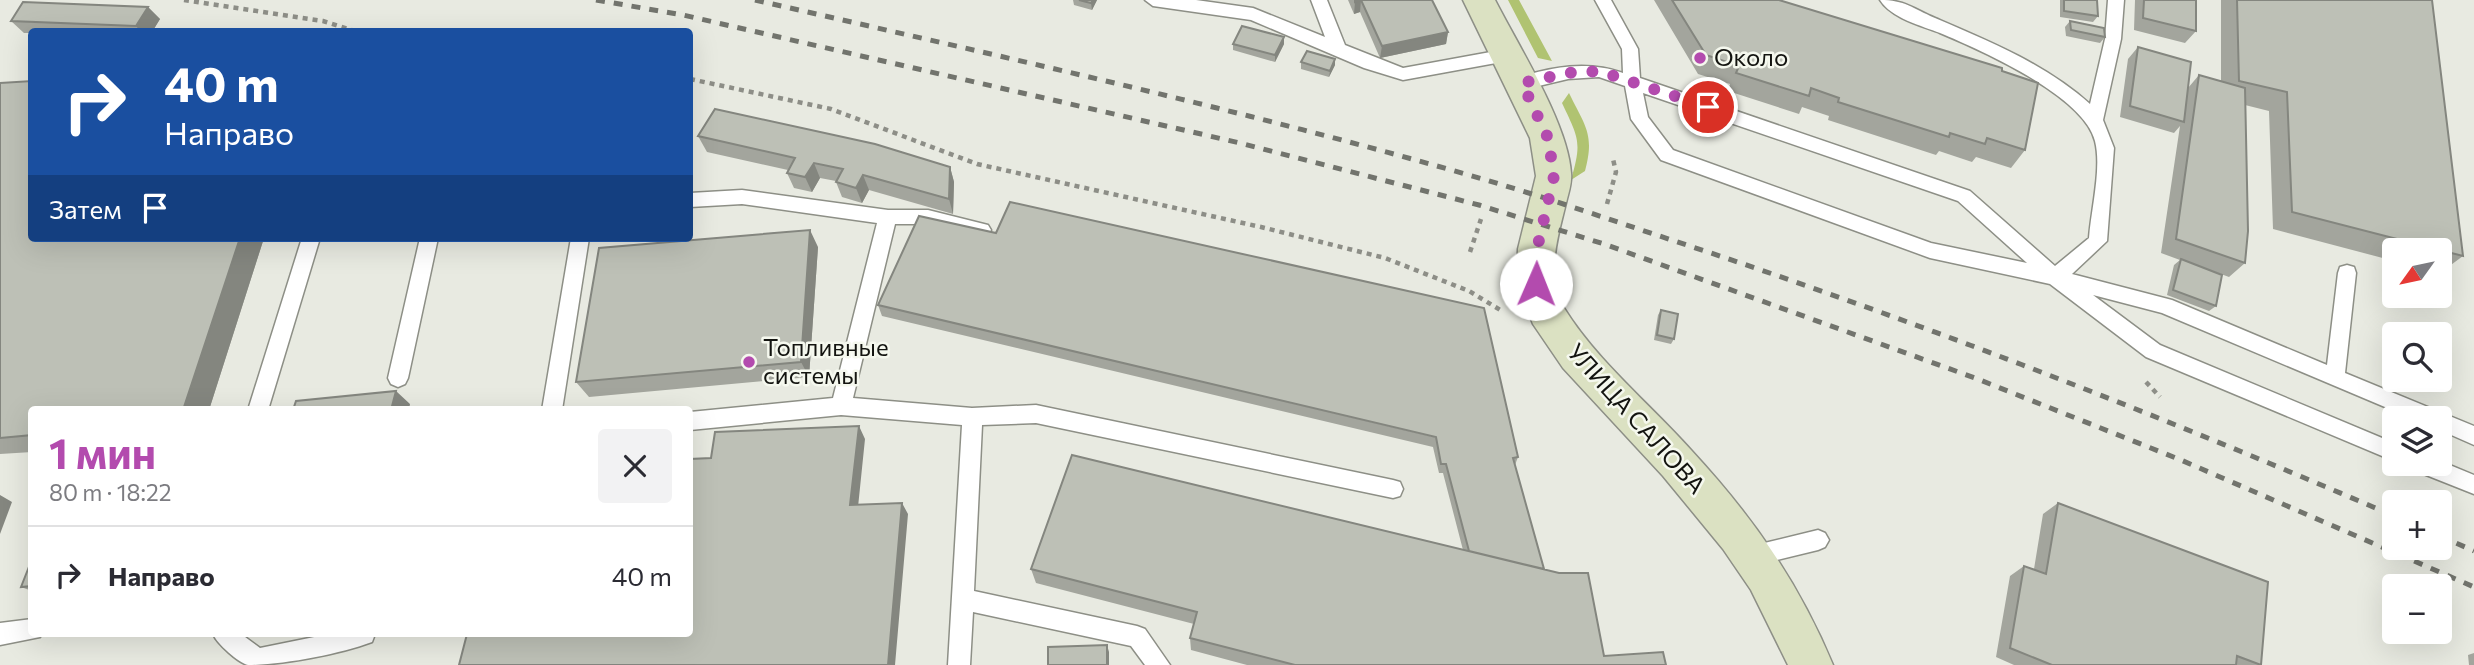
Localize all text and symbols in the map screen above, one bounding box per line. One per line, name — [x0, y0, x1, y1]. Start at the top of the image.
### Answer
place label: Около — [1714, 42, 1788, 71]
marker: Около — [1692, 50, 1708, 66]
text: 40 m — [164, 52, 279, 112]
icon: right — [49, 56, 140, 147]
pin — [1678, 77, 1738, 137]
icon: arrive — [1689, 88, 1727, 126]
text: Направо — [164, 112, 294, 152]
icon: arrive — [136, 189, 174, 227]
text: Затем — [49, 193, 122, 224]
north arrow — [2382, 238, 2452, 308]
map controls — [2382, 238, 2452, 644]
position arrow — [1499, 247, 1573, 321]
button: search — [2382, 322, 2452, 392]
place label: Топливные системы — [763, 332, 889, 389]
street label: УЛИЦА САЛОВА — [1562, 337, 1712, 499]
marker: Топливные системы — [741, 354, 757, 370]
button: layers — [2382, 406, 2452, 476]
text: 1 мин — [49, 426, 156, 478]
button: close — [598, 429, 672, 503]
text: 80 m · 18:22 — [49, 478, 171, 506]
button: + — [2382, 490, 2452, 560]
icon: right — [49, 556, 87, 594]
text: Направо — [108, 560, 215, 591]
text: 40 m — [612, 560, 672, 591]
button: − — [2382, 574, 2452, 644]

